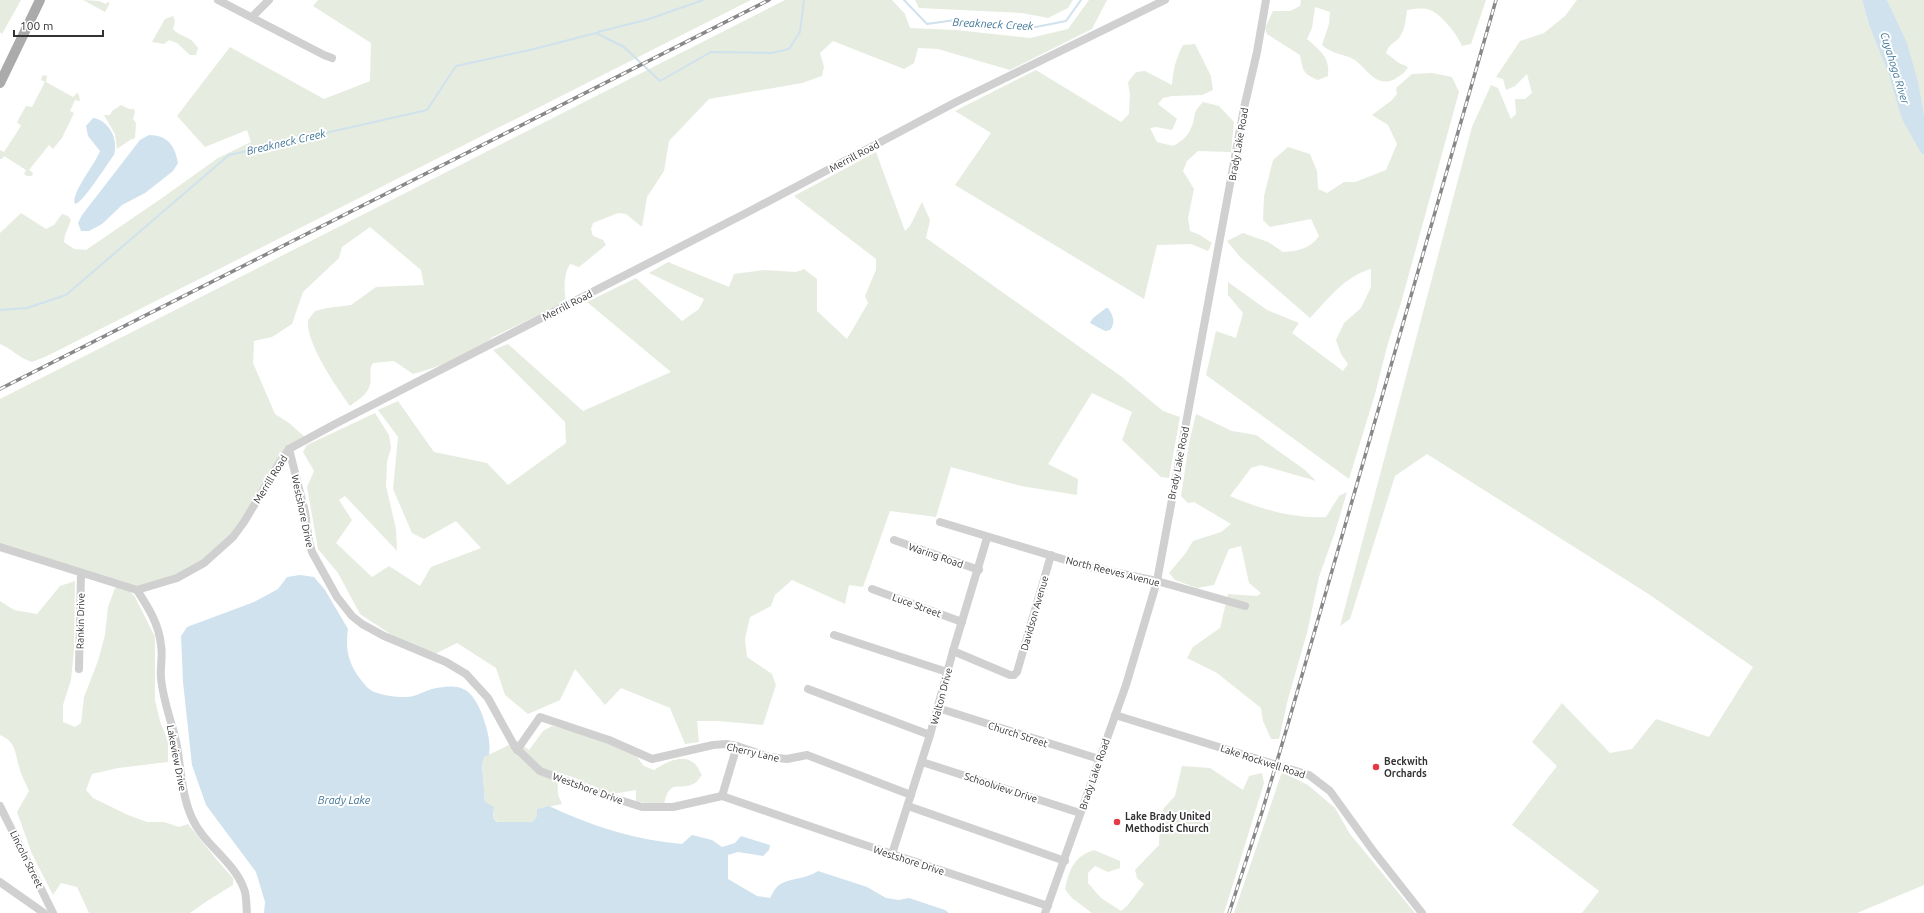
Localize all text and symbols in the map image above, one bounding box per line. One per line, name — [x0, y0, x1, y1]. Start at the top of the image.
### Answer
scale bar — [14, 12, 103, 38]
water label: Breakneck Creek — [952, 16, 1034, 32]
text: 100 m — [20, 19, 53, 32]
water label: Cuyahoga River — [1878, 30, 1912, 106]
street label: Brady Lake Road — [1227, 106, 1250, 182]
water label: Breakneck Creek — [245, 127, 327, 157]
street label: Merrill Road — [827, 139, 881, 174]
street label: Merrill Road — [540, 288, 594, 323]
street label: Brady Lake Road — [1166, 425, 1191, 501]
street label: Merrill Road — [251, 453, 290, 505]
street label: Westshore Drive — [289, 474, 316, 548]
street label: Waring Road — [907, 541, 965, 570]
street label: North Reeves Avenue — [1065, 554, 1161, 589]
street label: Davidson Avenue — [1019, 575, 1050, 652]
street label: Luce Street — [891, 592, 943, 619]
street label: Rankin Drive — [75, 593, 86, 649]
street label: Walton Drive — [929, 667, 954, 726]
street label: Church Street — [987, 720, 1049, 749]
street label: Lakeview Drive — [165, 724, 188, 792]
street label: Brady Lake Road — [1077, 737, 1112, 811]
street label: Cherry Lane — [725, 741, 780, 764]
street label: Lake Rockwell Road — [1219, 743, 1307, 780]
place label: Beckwith Orchards — [1384, 756, 1428, 779]
marker: Beckwith Orchards — [1371, 762, 1381, 772]
street label: Schoolview Drive — [963, 770, 1039, 805]
street label: Westshore Drive — [551, 771, 624, 806]
water label: Brady Lake — [318, 794, 371, 806]
place label: Lake Brady United Methodist Church — [1125, 811, 1211, 834]
marker: Lake Brady United Methodist Church — [1112, 817, 1122, 827]
street label: Lincoln Street — [8, 829, 45, 890]
street label: Westshore Drive — [872, 844, 946, 877]

